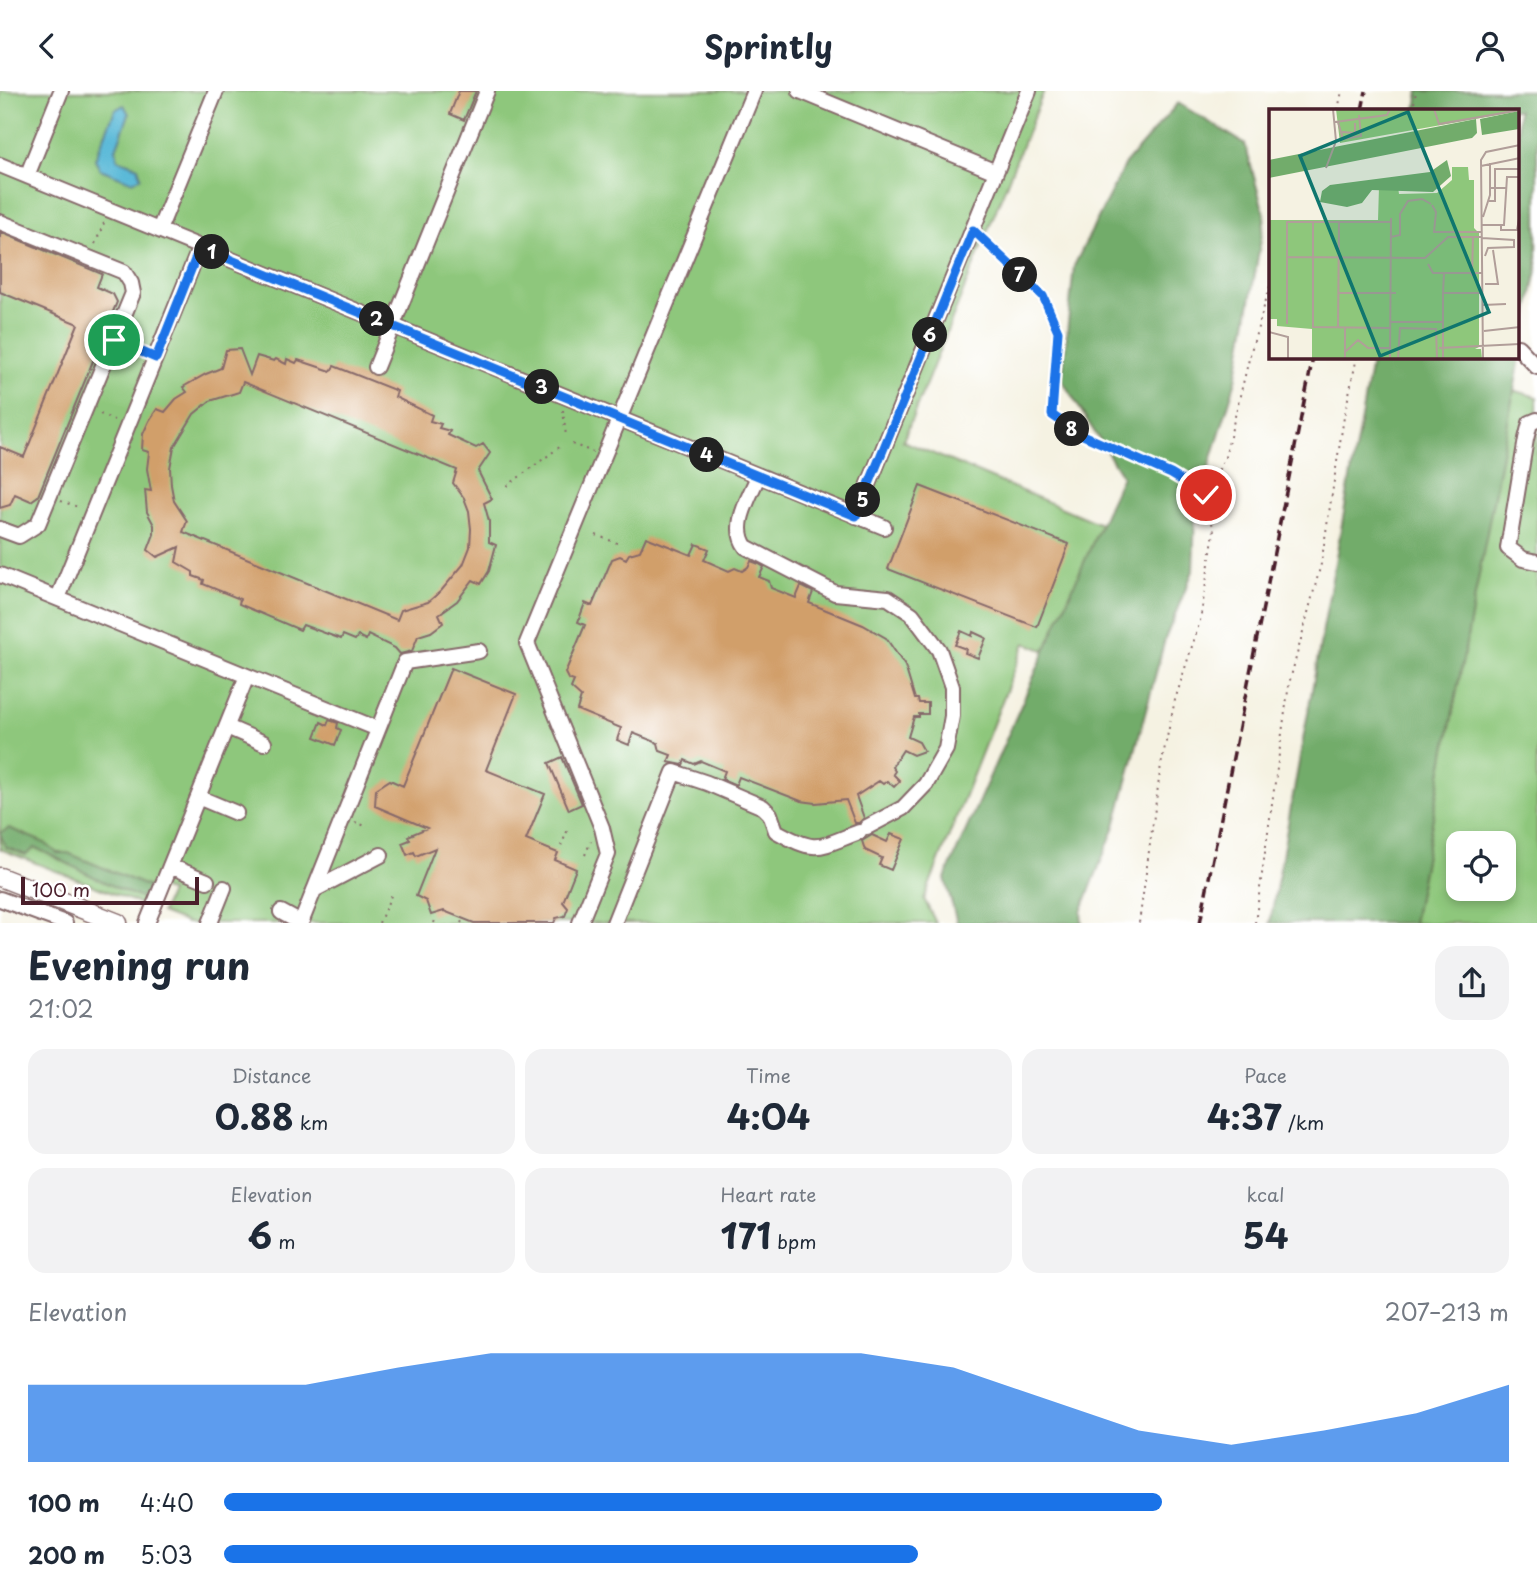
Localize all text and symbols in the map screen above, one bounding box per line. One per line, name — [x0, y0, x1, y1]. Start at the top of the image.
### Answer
text: Sprintly — [704, 22, 833, 70]
icon: back — [28, 27, 66, 65]
icon: person — [1471, 27, 1509, 65]
inset map — [1269, 109, 1520, 359]
pin: 1 — [194, 235, 230, 269]
text: 1 — [207, 237, 216, 265]
pin: 7 — [1002, 257, 1038, 293]
text: 7 — [1014, 260, 1025, 288]
pin: 2 — [360, 301, 394, 337]
text: 2 — [370, 304, 383, 332]
pin — [84, 310, 144, 370]
pin: 6 — [912, 317, 948, 353]
text: 6 — [923, 320, 936, 348]
icon: arrive — [95, 321, 133, 359]
pin: 3 — [524, 369, 560, 405]
text: 3 — [535, 372, 548, 400]
pin: 8 — [1054, 411, 1090, 447]
text: 8 — [1066, 414, 1077, 442]
pin: 4 — [690, 437, 724, 473]
text: 4 — [700, 440, 713, 468]
pin — [1176, 465, 1236, 525]
icon: check — [1187, 476, 1225, 514]
pin: 5 — [846, 483, 880, 517]
text: 5 — [856, 485, 869, 513]
map controls — [1446, 831, 1516, 901]
button: locate — [1446, 831, 1516, 901]
scale bar — [21, 874, 200, 906]
text: 100 m — [32, 875, 90, 903]
text: Evening run — [28, 936, 250, 993]
button: share — [1435, 946, 1509, 1020]
text: 21:02 — [28, 991, 94, 1026]
text: Distance — [232, 1061, 311, 1089]
text: Time — [746, 1061, 791, 1089]
text: Pace — [1244, 1061, 1287, 1089]
text: 0.88 — [215, 1089, 294, 1142]
text: 4:04 — [727, 1089, 810, 1142]
text: 4:37 — [1207, 1089, 1282, 1142]
text: km — [294, 1108, 328, 1136]
text: /km — [1282, 1108, 1324, 1136]
text: Elevation — [231, 1180, 312, 1208]
text: Heart rate — [721, 1180, 816, 1208]
text: kcal — [1247, 1180, 1284, 1208]
text: 6 — [247, 1208, 272, 1261]
text: 171 — [720, 1208, 771, 1261]
text: 54 — [1242, 1208, 1289, 1261]
text: m — [272, 1227, 296, 1255]
text: bpm — [771, 1227, 817, 1255]
text: Elevation — [28, 1294, 127, 1329]
text: 207–213 m — [1385, 1294, 1509, 1329]
text: 100 m — [28, 1485, 100, 1520]
text: 4:40 — [140, 1485, 194, 1520]
text: 200 m — [28, 1537, 105, 1572]
text: 5:03 — [140, 1537, 193, 1572]

